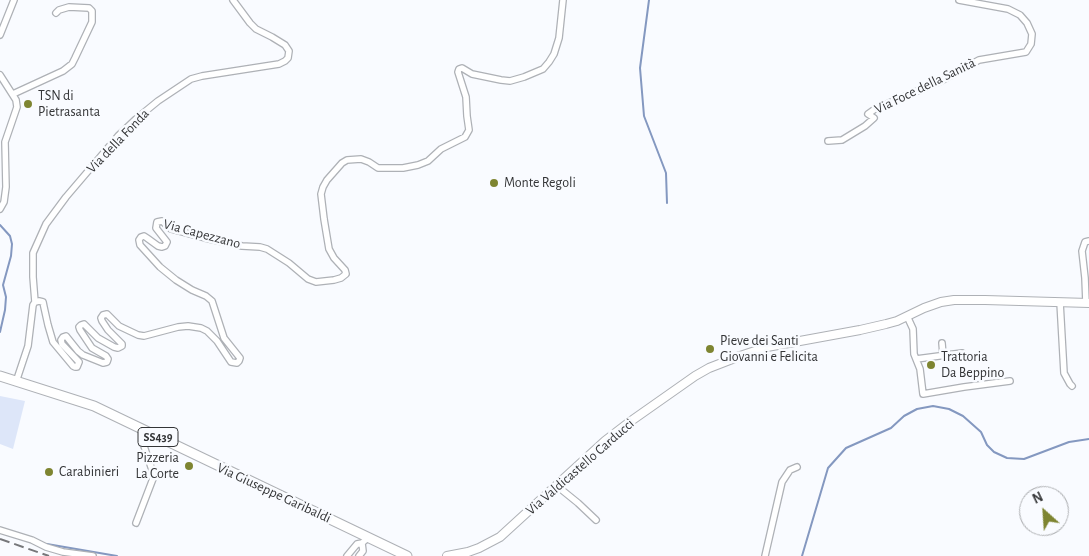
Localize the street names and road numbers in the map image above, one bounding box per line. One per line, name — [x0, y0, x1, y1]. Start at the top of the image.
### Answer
street label: Via Foce della Sanità — [872, 54, 978, 118]
street label: Via della Fonda — [83, 105, 153, 177]
street label: Via Capezzano — [162, 216, 242, 252]
street label: Via Valdicastello Carducci — [522, 415, 638, 519]
road number: SS439 — [138, 428, 178, 447]
street label: Via Giuseppe Garibaldi — [214, 459, 334, 527]

